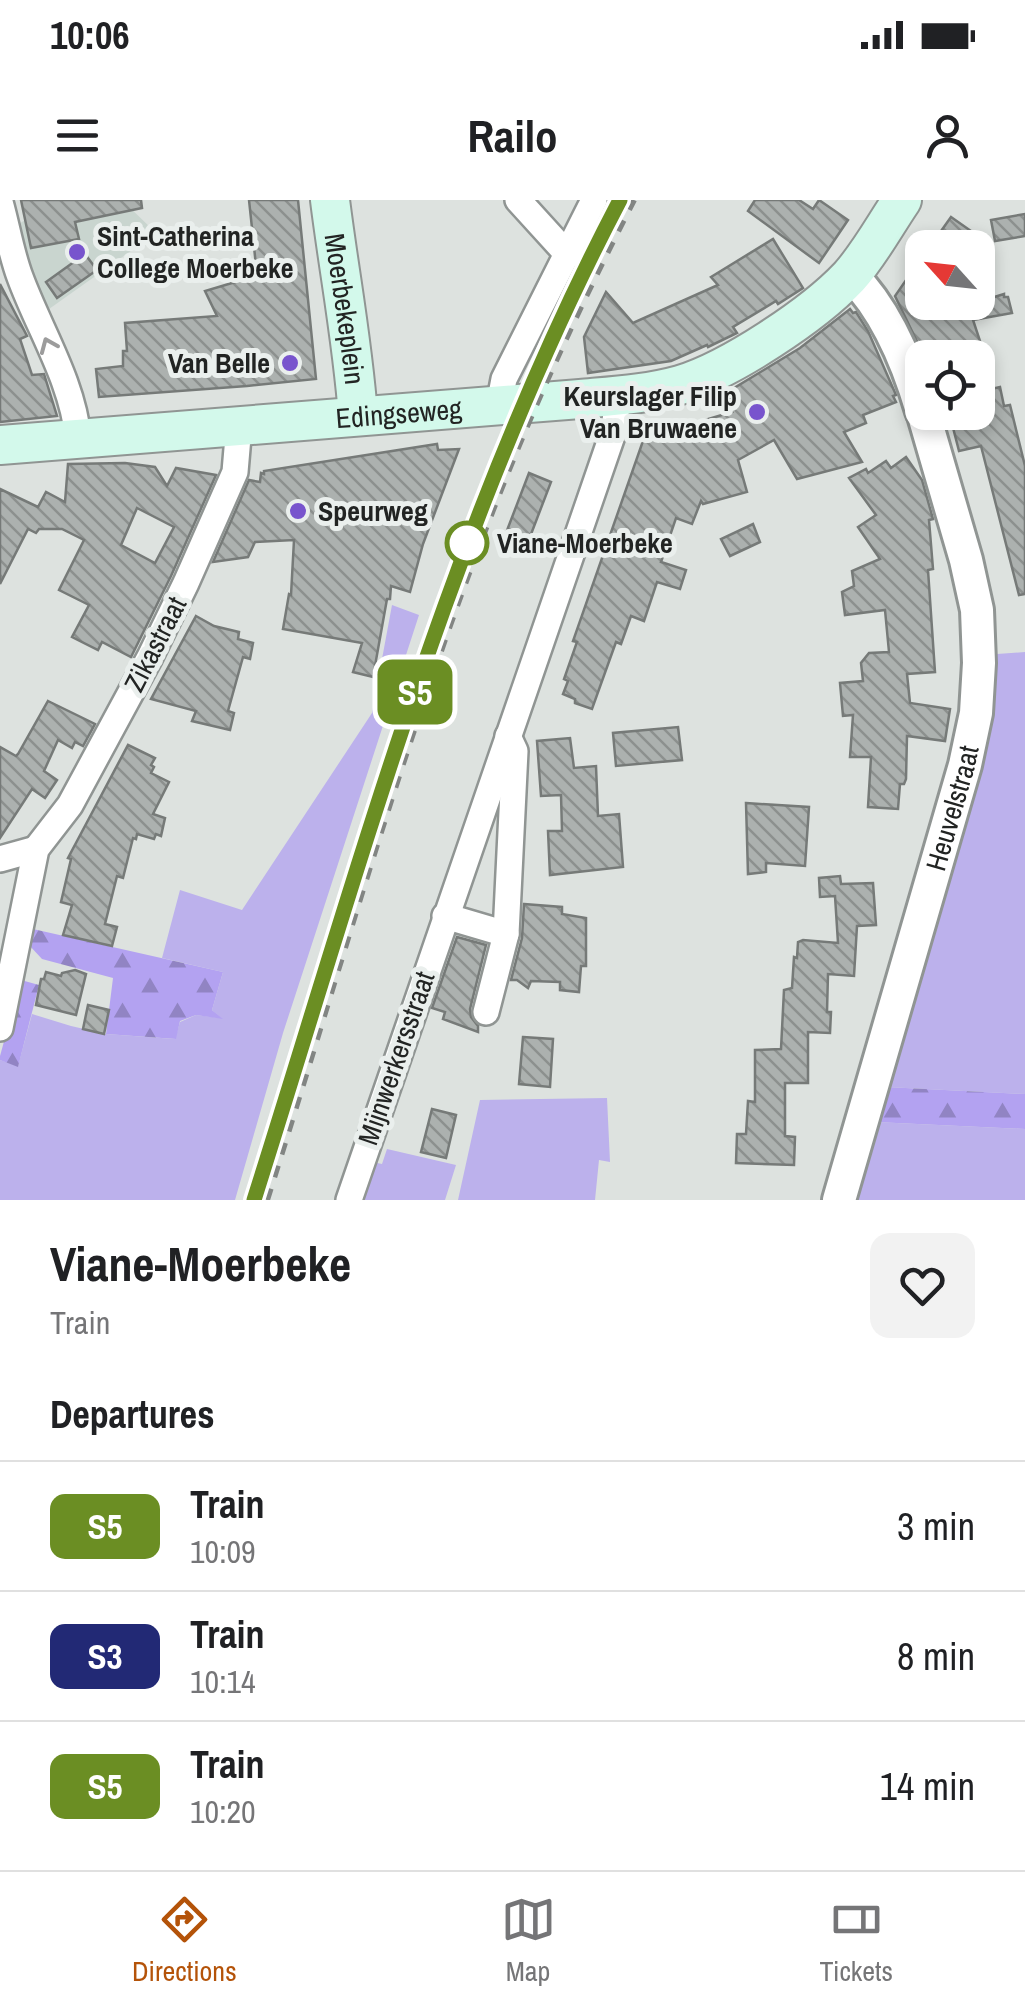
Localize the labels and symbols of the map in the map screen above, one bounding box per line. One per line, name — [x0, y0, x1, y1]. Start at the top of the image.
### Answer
place label: Sint-Catherina College Moerbeke — [97, 217, 294, 287]
north arrow — [905, 230, 995, 320]
street label: Moerbekeplein — [316, 231, 374, 386]
marker: Sint-Catherina College Moerbeke — [66, 241, 88, 263]
one-way arrow — [40, 337, 60, 355]
place label: Van Belle — [168, 344, 270, 382]
marker: Van Belle — [279, 352, 301, 374]
place label: Keurslager Filip Van Bruwaene — [563, 377, 737, 447]
street label: Edingseweg — [334, 389, 464, 437]
marker: Keurslager Filip Van Bruwaene — [746, 401, 768, 423]
place label: Speurweg — [318, 492, 428, 530]
marker: Speurweg — [287, 500, 309, 522]
marker: Viane-Moerbeke — [446, 522, 488, 564]
place label: Viane-Moerbeke — [497, 524, 673, 562]
street label: Zikastraat — [115, 590, 195, 698]
line badge: S5 — [370, 660, 460, 724]
street label: Heuvelstraat — [916, 742, 988, 875]
street label: Mijnwerkersstraat — [349, 966, 443, 1150]

